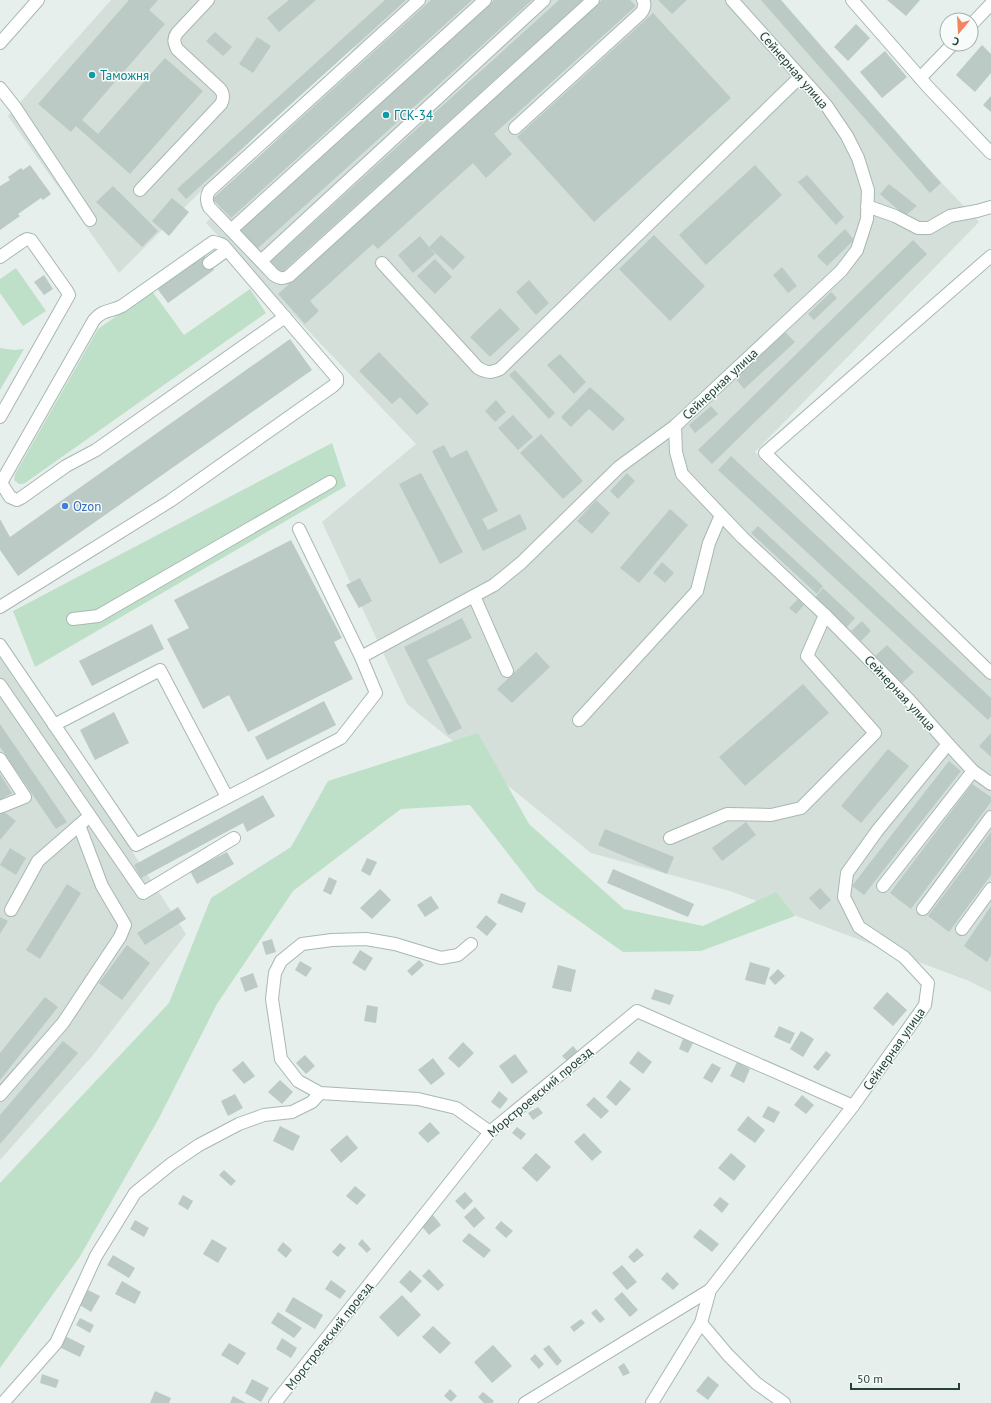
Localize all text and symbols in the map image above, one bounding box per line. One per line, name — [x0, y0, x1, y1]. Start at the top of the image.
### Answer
north arrow — [939, 12, 979, 52]
street label: Сейнерная улица — [756, 28, 832, 112]
text: С — [951, 34, 961, 49]
place label: Таможня — [100, 67, 149, 84]
marker: Таможня — [87, 70, 97, 80]
place label: ГСК-34 — [394, 107, 433, 124]
marker: ГСК-34 — [381, 110, 391, 120]
street label: Сейнерная улица — [679, 345, 761, 423]
place label: Ozon — [73, 498, 101, 515]
marker: Ozon — [60, 501, 70, 511]
street label: Сейнерная улица — [861, 652, 939, 734]
street label: Сейнерная улица — [859, 1004, 929, 1094]
street label: Морстроевский проезд — [484, 1043, 596, 1141]
street label: Морстроевский проезд — [282, 1279, 376, 1393]
scale bar — [851, 1365, 959, 1391]
text: 50 m — [857, 1371, 883, 1386]

